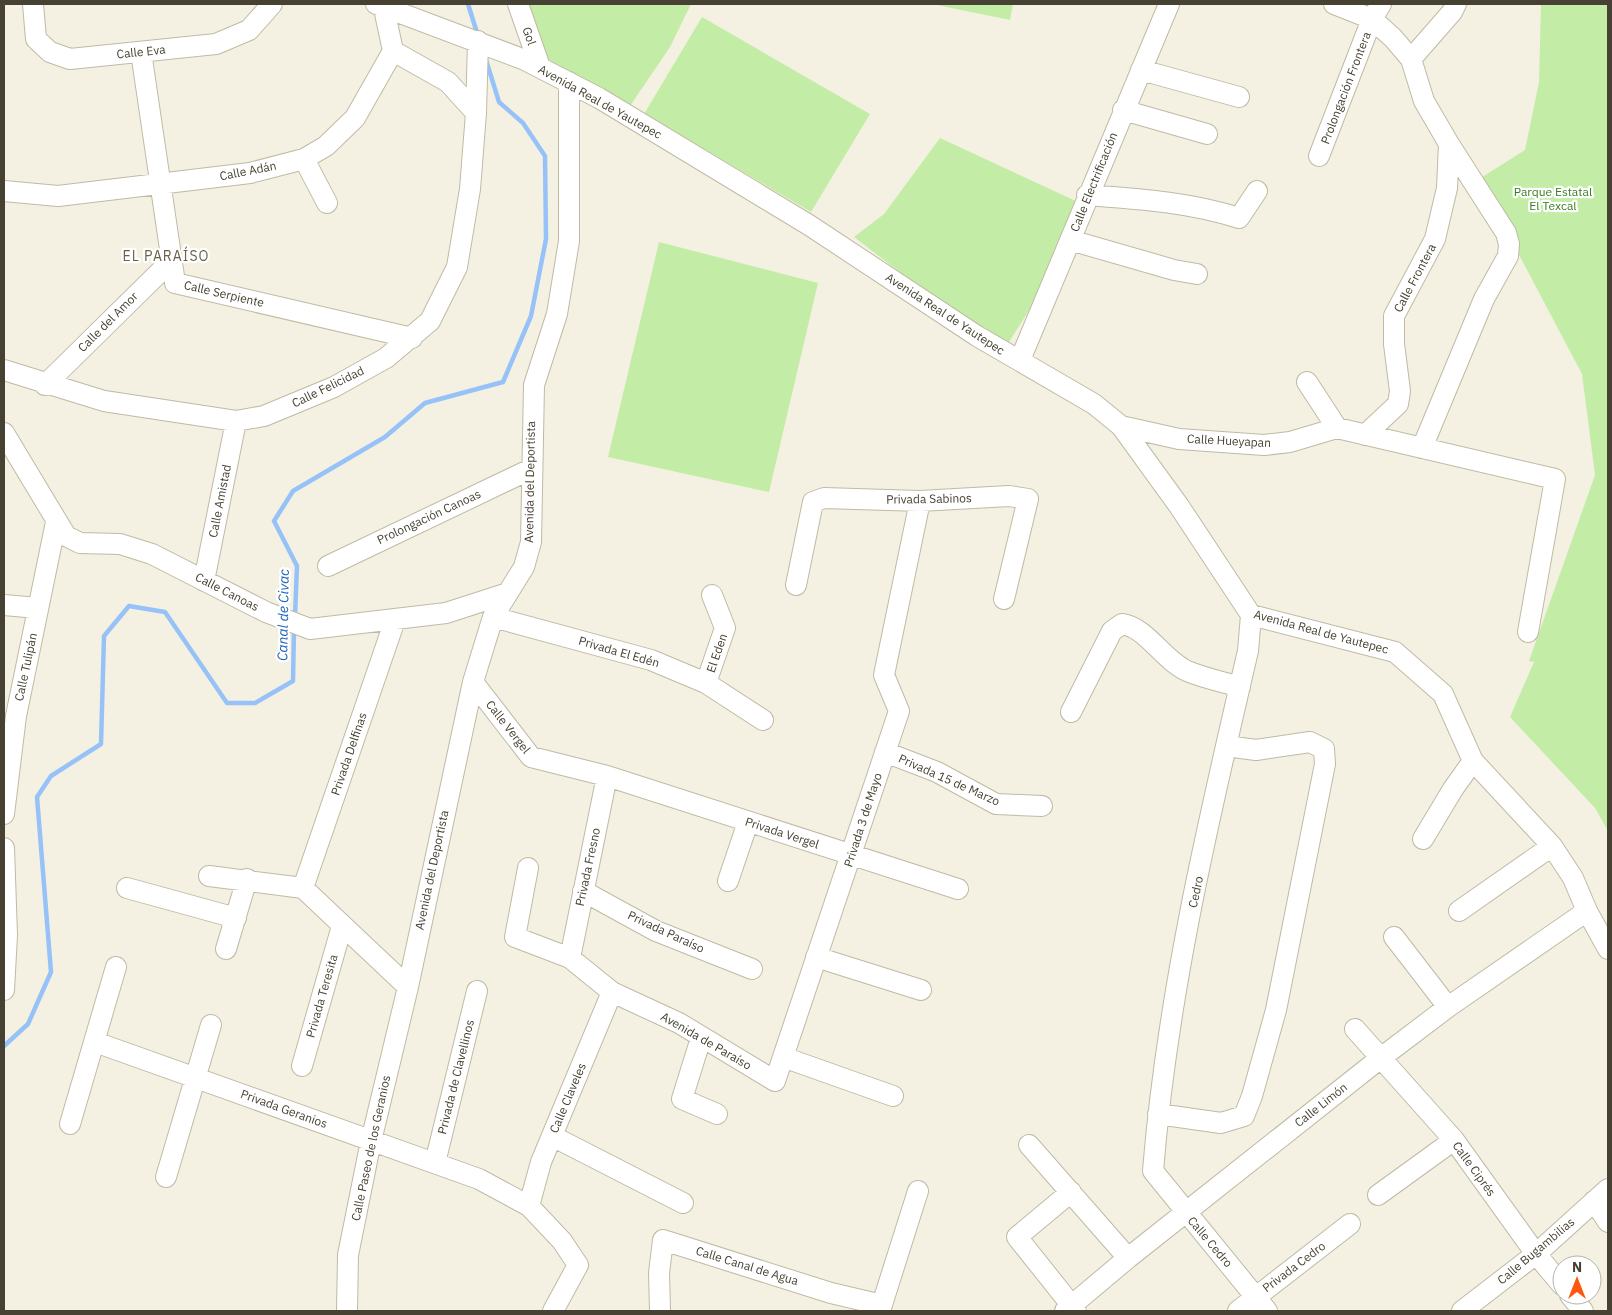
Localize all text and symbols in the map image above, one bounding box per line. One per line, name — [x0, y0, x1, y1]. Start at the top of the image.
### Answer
street label: Gol — [519, 25, 540, 47]
street label: Prolongación Frontera — [1317, 29, 1374, 146]
street label: Calle Eva — [116, 41, 167, 62]
street label: Avenida Real de Yautepec — [536, 61, 665, 142]
street label: Calle Electrificación — [1067, 130, 1120, 234]
street label: Calle Adán — [218, 158, 278, 183]
park label: Parque Estatal El Texcal — [1514, 184, 1592, 213]
street label: Calle Frontera — [1390, 240, 1439, 315]
district label: EL PARAÍSO — [123, 246, 209, 265]
street label: Avenida Real de Yautepec — [883, 269, 1008, 358]
street label: Calle Serpiente — [183, 277, 266, 310]
street label: Calle del Amor — [75, 288, 141, 355]
street label: Calle Felicidad — [289, 363, 366, 410]
street label: Avenida del Deportista — [521, 420, 538, 543]
street label: Calle Hueyapan — [1187, 431, 1271, 450]
street label: Calle Amistad — [205, 463, 234, 539]
street label: Prolongación Canoas — [375, 486, 483, 547]
street label: Privada Sabinos — [886, 490, 972, 507]
street label: Calle Canoas — [193, 569, 262, 614]
water label: Canal de Civac — [273, 569, 293, 661]
street label: Avenida Real de Yautepec — [1252, 606, 1390, 657]
street label: Calle Tulipán — [11, 631, 40, 702]
street label: El Eden — [703, 631, 730, 674]
street label: Privada El Edén — [577, 633, 661, 670]
street label: Calle Vergel — [483, 697, 534, 756]
street label: Privada Delfinas — [327, 710, 370, 797]
street label: Privada 15 de Marzo — [896, 750, 1002, 809]
street label: Privada 3 de Mayo — [840, 771, 885, 869]
street label: Avenida del Deportista — [412, 808, 452, 931]
street label: Privada Vergel — [743, 814, 821, 852]
street label: Privada Fresno — [572, 826, 603, 907]
street label: Cedro — [1185, 874, 1206, 909]
street label: Privada Paraíso — [625, 907, 707, 956]
street label: Privada Teresita — [302, 952, 341, 1039]
street label: Avenida de Paraíso — [658, 1009, 754, 1073]
street label: Privada de Clavellinos — [434, 1018, 477, 1136]
street label: Calle Claveles — [546, 1060, 589, 1135]
street label: Calle Paseo de los Geranios — [348, 1074, 393, 1222]
street label: Calle Limón — [1291, 1079, 1350, 1130]
street label: Privada Geranios — [239, 1086, 330, 1131]
street label: Calle Ciprés — [1450, 1138, 1499, 1199]
street label: Calle Cedro — [1185, 1213, 1236, 1270]
street label: Calle Bugambilias — [1494, 1214, 1577, 1287]
street label: Privada Cedro — [1259, 1238, 1328, 1295]
street label: Calle Canal de Agua — [694, 1243, 801, 1288]
north arrow — [1552, 1255, 1602, 1305]
text: N — [1572, 1258, 1582, 1276]

